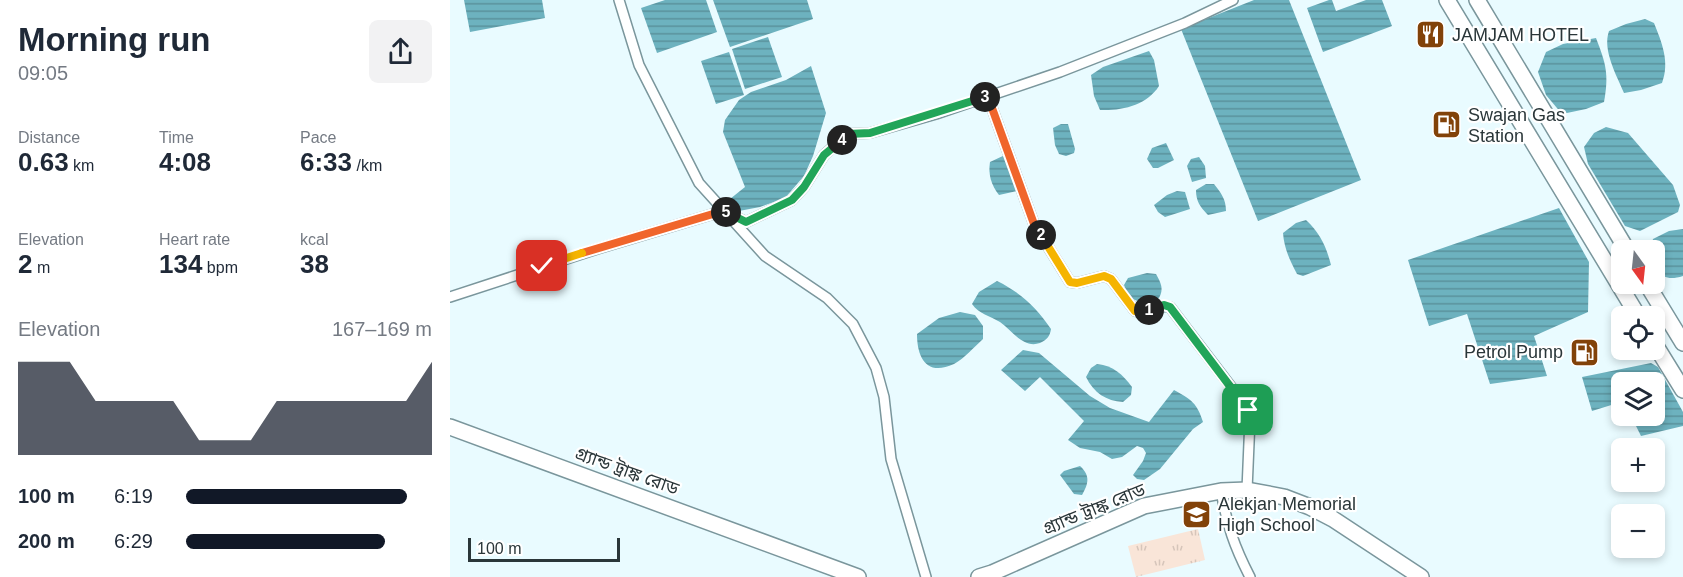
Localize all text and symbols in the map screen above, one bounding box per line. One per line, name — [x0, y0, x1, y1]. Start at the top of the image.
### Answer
restaurant icon: JAMJAM HOTEL — [1415, 19, 1447, 51]
button: share — [369, 20, 432, 83]
text: Morning run — [18, 21, 210, 58]
place label: JAMJAM HOTEL — [1452, 25, 1589, 45]
text: 09:05 — [18, 62, 68, 84]
pin: 3 — [970, 82, 1000, 112]
text: 3 — [981, 88, 989, 105]
place label: Swajan Gas Station — [1468, 105, 1565, 146]
fuel station icon: Swajan Gas Station — [1431, 109, 1463, 141]
pin: 4 — [827, 125, 857, 155]
text: Distance — [18, 129, 80, 146]
text: Time — [159, 129, 194, 146]
text: Pace — [300, 129, 336, 146]
text: 4 — [838, 131, 846, 148]
text: 0.63 — [18, 147, 69, 177]
text: 4:08 — [159, 147, 211, 177]
text: 6:33 — [300, 147, 352, 177]
text: km — [69, 157, 94, 174]
text: /km — [352, 157, 382, 174]
pin: 5 — [711, 197, 741, 227]
text: 5 — [722, 203, 730, 220]
pin: 2 — [1026, 220, 1056, 250]
text: 2 — [1037, 226, 1045, 243]
text: Elevation — [18, 231, 84, 248]
text: Heart rate — [159, 231, 230, 248]
text: kcal — [300, 231, 328, 248]
pin — [516, 240, 567, 291]
north arrow — [1611, 240, 1665, 294]
map controls — [1611, 240, 1665, 558]
text: 2 — [18, 249, 32, 279]
text: 134 — [159, 249, 202, 279]
text: 38 — [300, 249, 329, 279]
icon: check — [525, 249, 558, 282]
text: m — [32, 259, 50, 276]
text: bpm — [202, 259, 238, 276]
pin: 1 — [1134, 295, 1164, 325]
text: 1 — [1145, 301, 1153, 318]
button: locate — [1611, 306, 1665, 360]
text: Elevation — [18, 318, 100, 340]
text: 167–169 m — [332, 318, 432, 340]
fuel station icon: Petrol Pump — [1568, 336, 1600, 368]
place label: Petrol Pump — [1464, 342, 1563, 362]
button: layers — [1611, 372, 1665, 426]
pin — [1222, 384, 1273, 435]
icon: arrive — [1231, 393, 1264, 426]
button: + — [1611, 438, 1665, 492]
street label: গ্র্যান্ড ট্রাঙ্ক রোড — [573, 443, 682, 499]
street label: গ্র্যান্ড ট্রাঙ্ক রোড — [1040, 479, 1148, 539]
text: 100 m — [18, 485, 75, 507]
text: 6:19 — [114, 485, 153, 507]
place label: Alekjan Memorial High School — [1218, 494, 1356, 535]
school or university icon: Alekjan Memorial High School — [1181, 498, 1213, 530]
button: − — [1611, 504, 1665, 558]
text: 200 m — [18, 530, 75, 552]
text: 6:29 — [114, 530, 153, 552]
scale bar — [468, 535, 620, 562]
text: 100 m — [477, 540, 521, 557]

